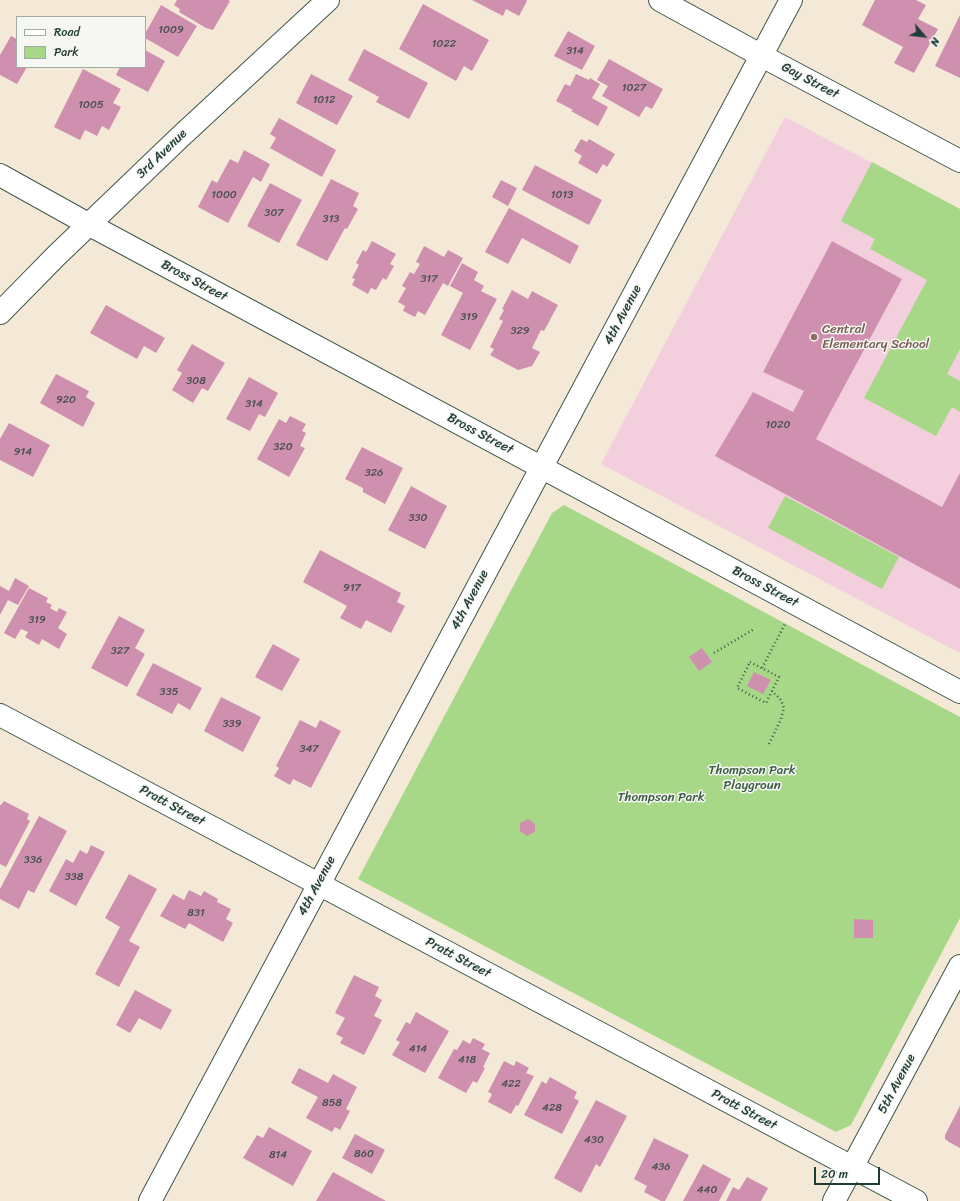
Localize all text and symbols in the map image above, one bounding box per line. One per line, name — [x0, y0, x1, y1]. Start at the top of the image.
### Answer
legend — [16, 16, 146, 68]
north arrow — [904, 16, 944, 56]
text: Road — [54, 21, 80, 43]
house number: 1009 — [158, 23, 184, 37]
text: N — [925, 34, 945, 50]
house number: 1022 — [432, 37, 456, 51]
text: Park — [54, 41, 79, 63]
house number: 314 — [566, 44, 584, 58]
street label: Gay Street — [779, 59, 841, 103]
house number: 1027 — [622, 81, 646, 95]
house number: 1012 — [313, 93, 335, 107]
house number: 1005 — [78, 98, 104, 112]
street label: 3rd Avenue — [133, 126, 191, 182]
house number: 1000 — [211, 188, 237, 202]
house number: 1013 — [551, 188, 573, 202]
house number: 307 — [264, 206, 284, 220]
house number: 313 — [323, 212, 339, 226]
street label: Bross Street — [158, 257, 230, 305]
house number: 317 — [420, 272, 438, 286]
street label: 4th Avenue — [601, 282, 645, 348]
house number: 319 — [460, 310, 478, 324]
place label: Central Elementary School — [822, 322, 929, 353]
house number: 329 — [510, 324, 530, 338]
marker: Central Elementary School — [809, 332, 819, 342]
house number: 308 — [186, 374, 206, 388]
house number: 920 — [56, 393, 76, 407]
house number: 314 — [245, 397, 263, 411]
street label: Bross Street — [444, 410, 516, 458]
house number: 1020 — [766, 418, 790, 432]
house number: 320 — [273, 440, 293, 454]
house number: 914 — [14, 445, 32, 459]
house number: 326 — [365, 466, 383, 480]
house number: 330 — [408, 511, 428, 525]
street label: Bross Street — [729, 563, 801, 611]
street label: 4th Avenue — [448, 567, 492, 633]
house number: 917 — [343, 581, 361, 595]
house number: 319 — [28, 613, 46, 627]
house number: 327 — [111, 644, 129, 658]
house number: 335 — [160, 685, 178, 699]
house number: 339 — [223, 717, 241, 731]
house number: 347 — [299, 742, 319, 756]
park label: Thompson Park Playgroun — [708, 763, 796, 794]
street label: Pratt Street — [137, 782, 207, 830]
park label: Thompson Park — [617, 790, 705, 806]
house number: 336 — [24, 853, 42, 867]
street label: 4th Avenue — [295, 853, 339, 919]
house number: 338 — [65, 870, 83, 884]
house number: 831 — [187, 906, 205, 920]
street label: Pratt Street — [423, 934, 493, 982]
house number: 414 — [409, 1042, 427, 1056]
street label: 5th Avenue — [875, 1052, 919, 1116]
house number: 418 — [458, 1053, 476, 1067]
house number: 422 — [501, 1077, 521, 1091]
street label: Pratt Street — [709, 1086, 779, 1134]
house number: 858 — [322, 1096, 342, 1110]
house number: 428 — [542, 1101, 562, 1115]
house number: 430 — [584, 1133, 604, 1147]
house number: 860 — [354, 1147, 374, 1161]
house number: 814 — [269, 1148, 287, 1162]
scale bar — [816, 1159, 882, 1185]
house number: 436 — [651, 1160, 671, 1174]
text: 20 m — [821, 1163, 848, 1185]
house number: 440 — [697, 1183, 717, 1197]

